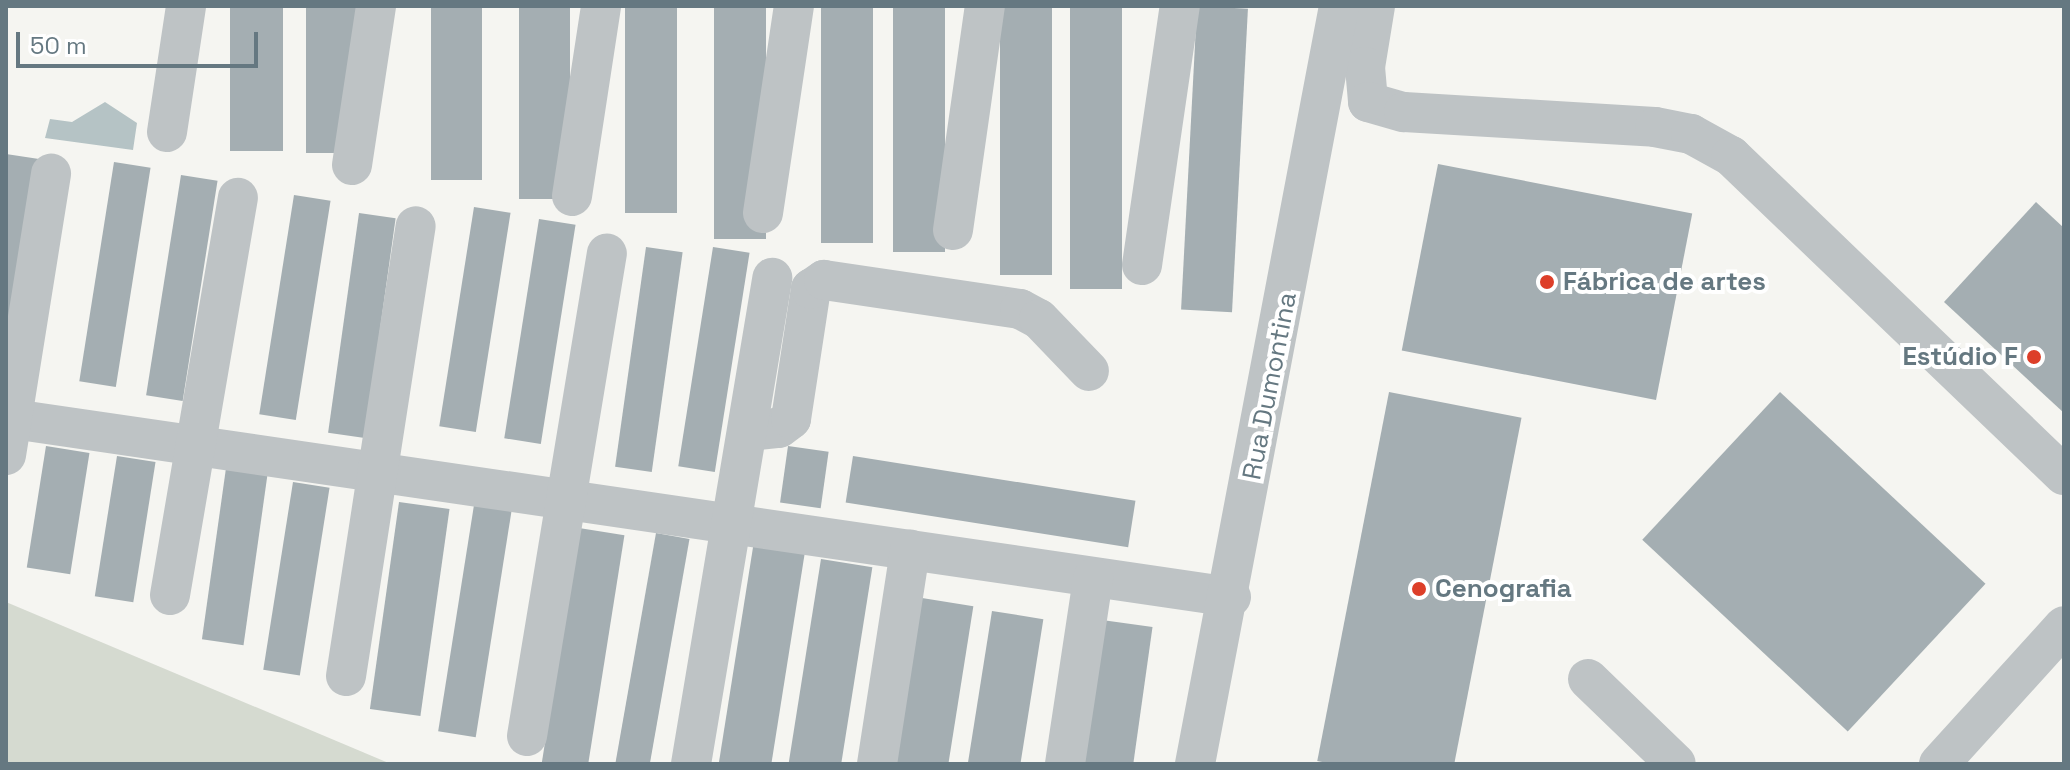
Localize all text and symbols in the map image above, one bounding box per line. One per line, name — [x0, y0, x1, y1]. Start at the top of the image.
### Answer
scale bar — [20, 16, 262, 66]
text: 50 m — [30, 30, 87, 61]
place label: Fábrica de artes — [1563, 266, 1766, 298]
marker: Fábrica de artes — [1538, 273, 1556, 291]
street label: Rua Dumontina — [1237, 290, 1303, 482]
place label: Estúdio F — [1902, 341, 2018, 373]
marker: Estúdio F — [2025, 348, 2043, 366]
place label: Cenografia — [1435, 573, 1572, 605]
marker: Cenografia — [1410, 580, 1428, 598]

